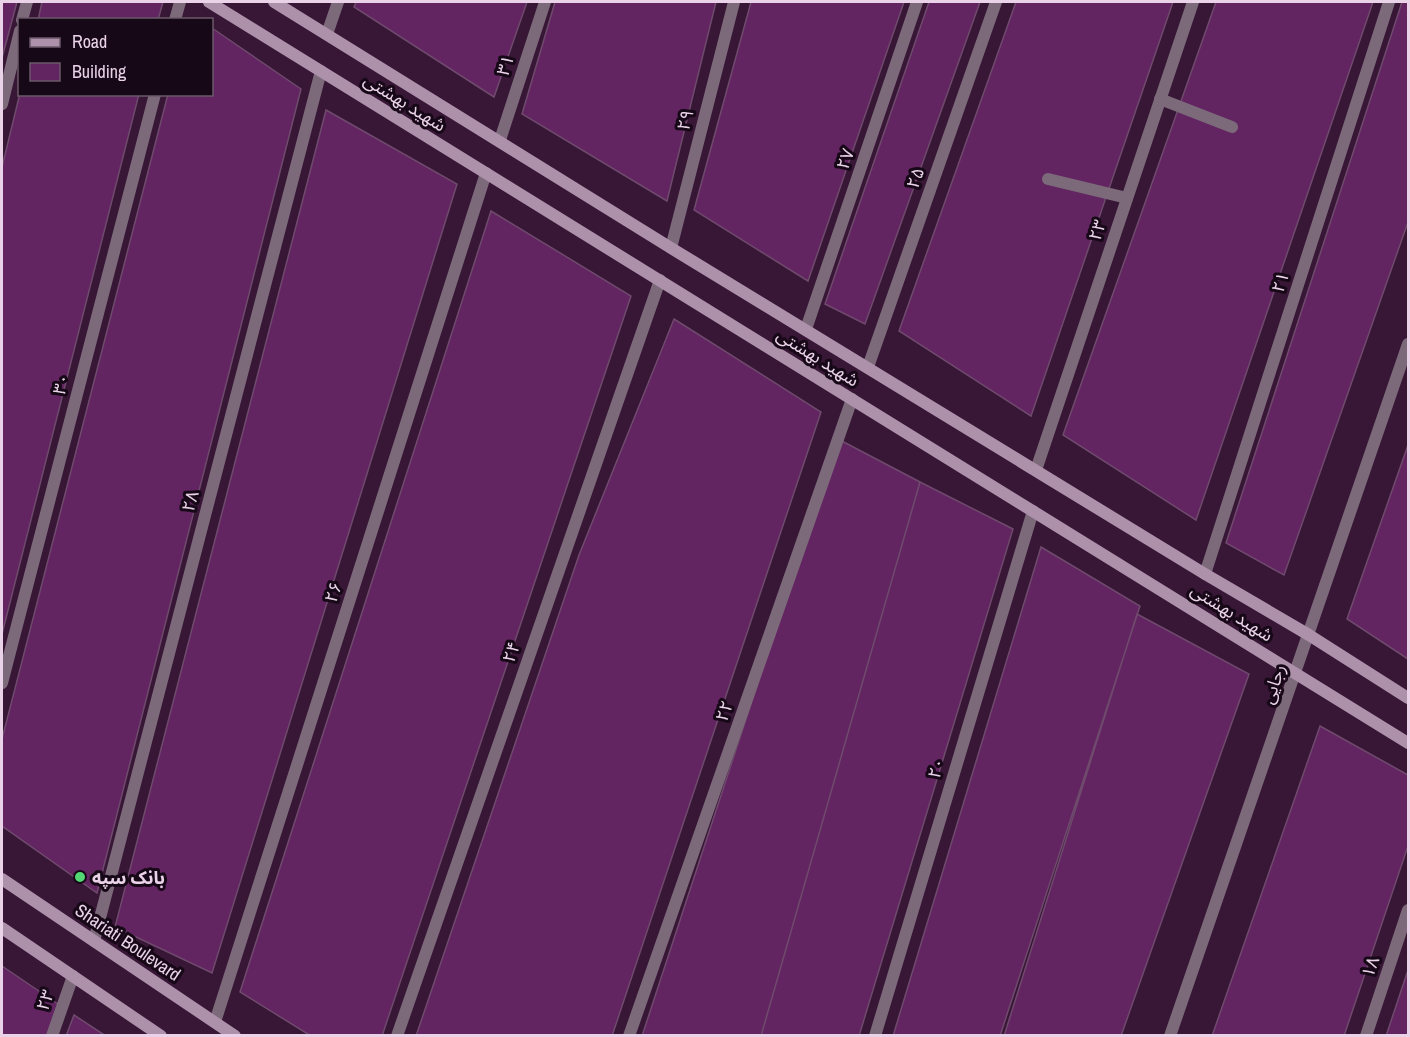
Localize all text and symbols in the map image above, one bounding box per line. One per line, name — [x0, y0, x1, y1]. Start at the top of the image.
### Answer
legend — [18, 18, 213, 96]
text: Road — [72, 29, 107, 54]
street label: ۳۱ — [490, 51, 520, 79]
text: Building — [72, 59, 127, 84]
street label: شهید بهشتی — [359, 67, 451, 137]
street label: ۲۹ — [670, 107, 700, 133]
street label: ۲۷ — [830, 145, 860, 173]
street label: ۲۵ — [900, 164, 930, 192]
street label: ۲۳ — [1082, 216, 1112, 244]
street label: ۲۱ — [1265, 268, 1295, 296]
street label: شهید بهشتی — [772, 322, 864, 392]
street label: ۳۰ — [46, 371, 76, 397]
street label: ۲۸ — [175, 488, 205, 514]
street label: شهید بهشتی — [1186, 577, 1278, 647]
street label: ۲۶ — [318, 578, 348, 606]
street label: ۲۴ — [496, 638, 526, 666]
street label: رجایی — [1255, 661, 1291, 707]
street label: ۲۲ — [709, 697, 739, 725]
street label: ۲۰ — [921, 754, 951, 782]
place label: بانک سپه — [92, 865, 165, 890]
marker: بانک سپه — [73, 870, 87, 884]
street label: Shariati Boulevard — [70, 897, 186, 987]
street label: ۱۸ — [1355, 953, 1385, 981]
street label: ۲۳ — [30, 986, 60, 1014]

